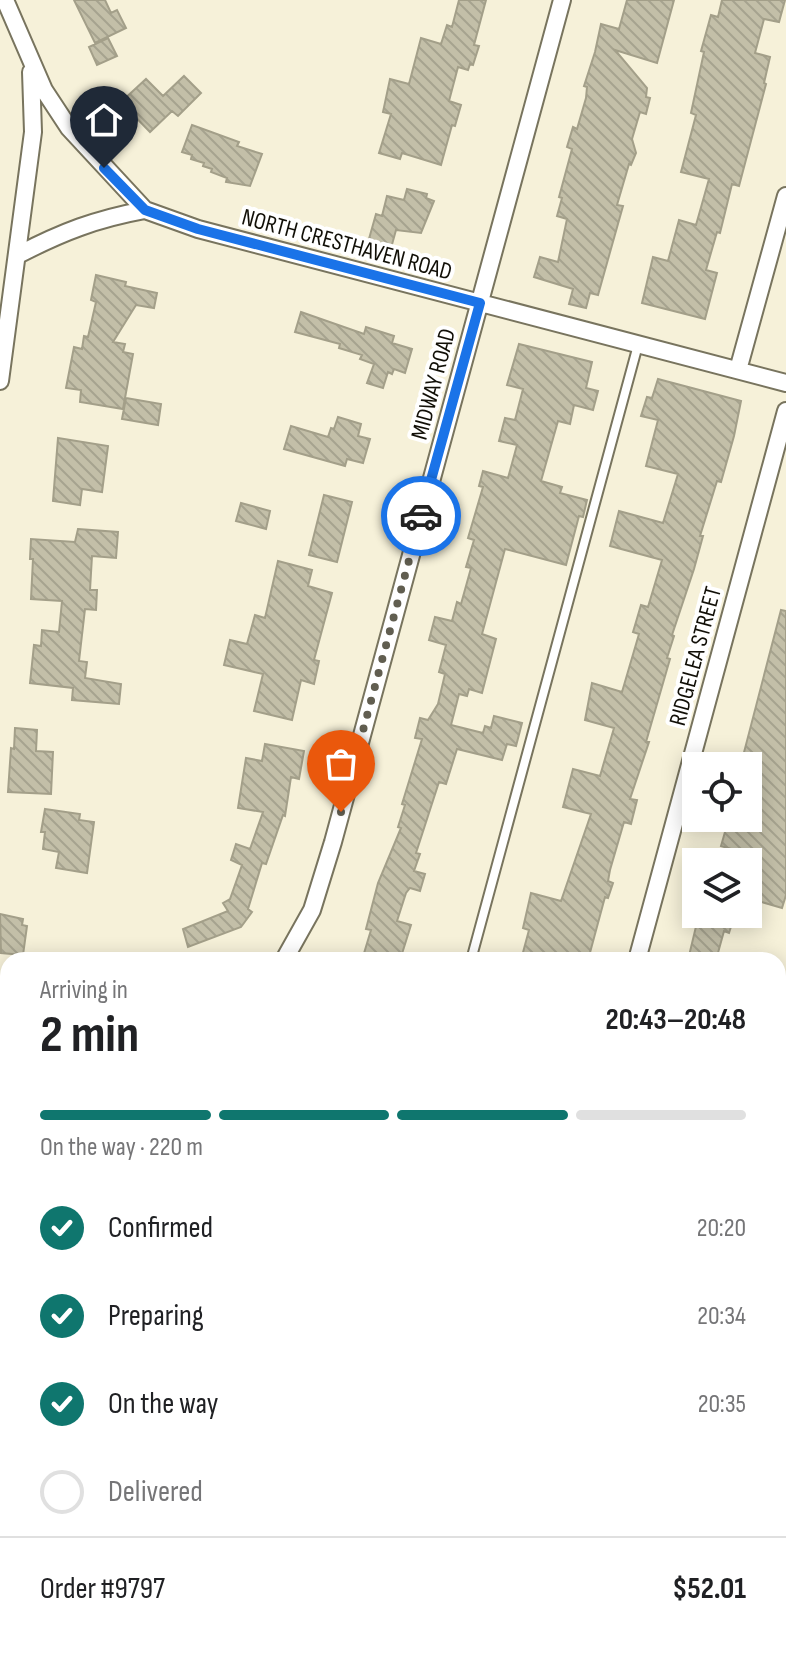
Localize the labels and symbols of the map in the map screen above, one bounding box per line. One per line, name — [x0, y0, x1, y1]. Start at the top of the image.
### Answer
pin — [70, 86, 138, 168]
street label: NORTH CRESTHAVEN ROAD — [239, 202, 455, 286]
street label: MIDWAY ROAD — [405, 326, 462, 443]
courier — [381, 476, 461, 556]
street label: RIDGELEA STREET — [663, 583, 728, 729]
pin — [307, 730, 375, 812]

